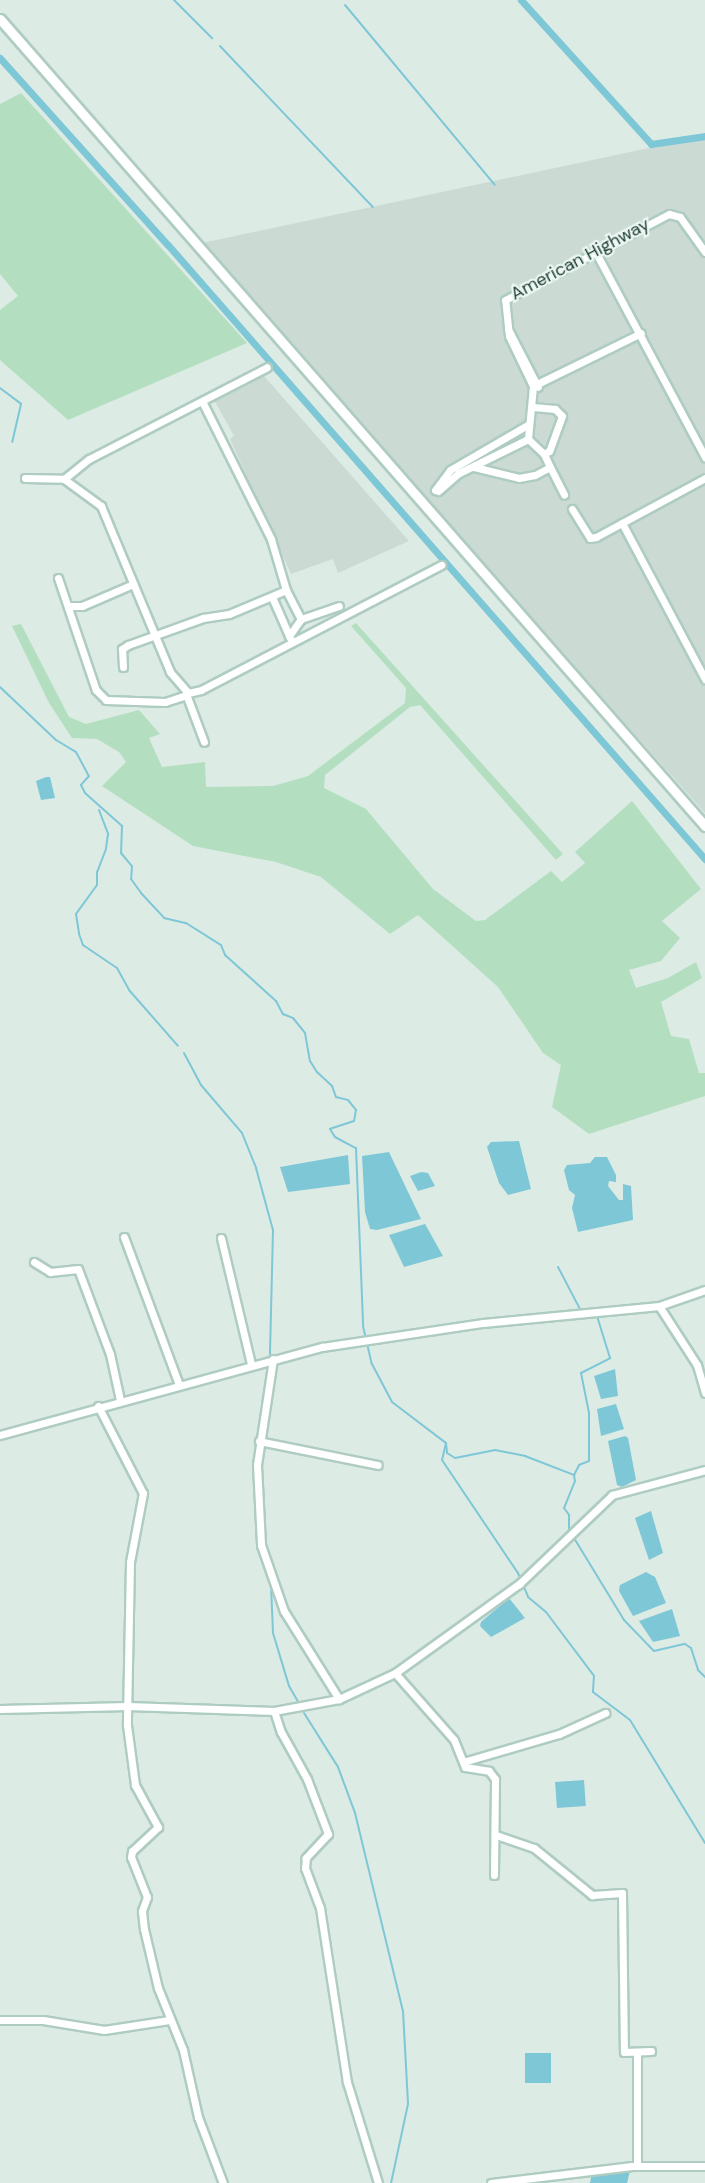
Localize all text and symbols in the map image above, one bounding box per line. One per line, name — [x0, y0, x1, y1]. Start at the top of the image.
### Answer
street label: American Highway — [507, 213, 653, 305]

